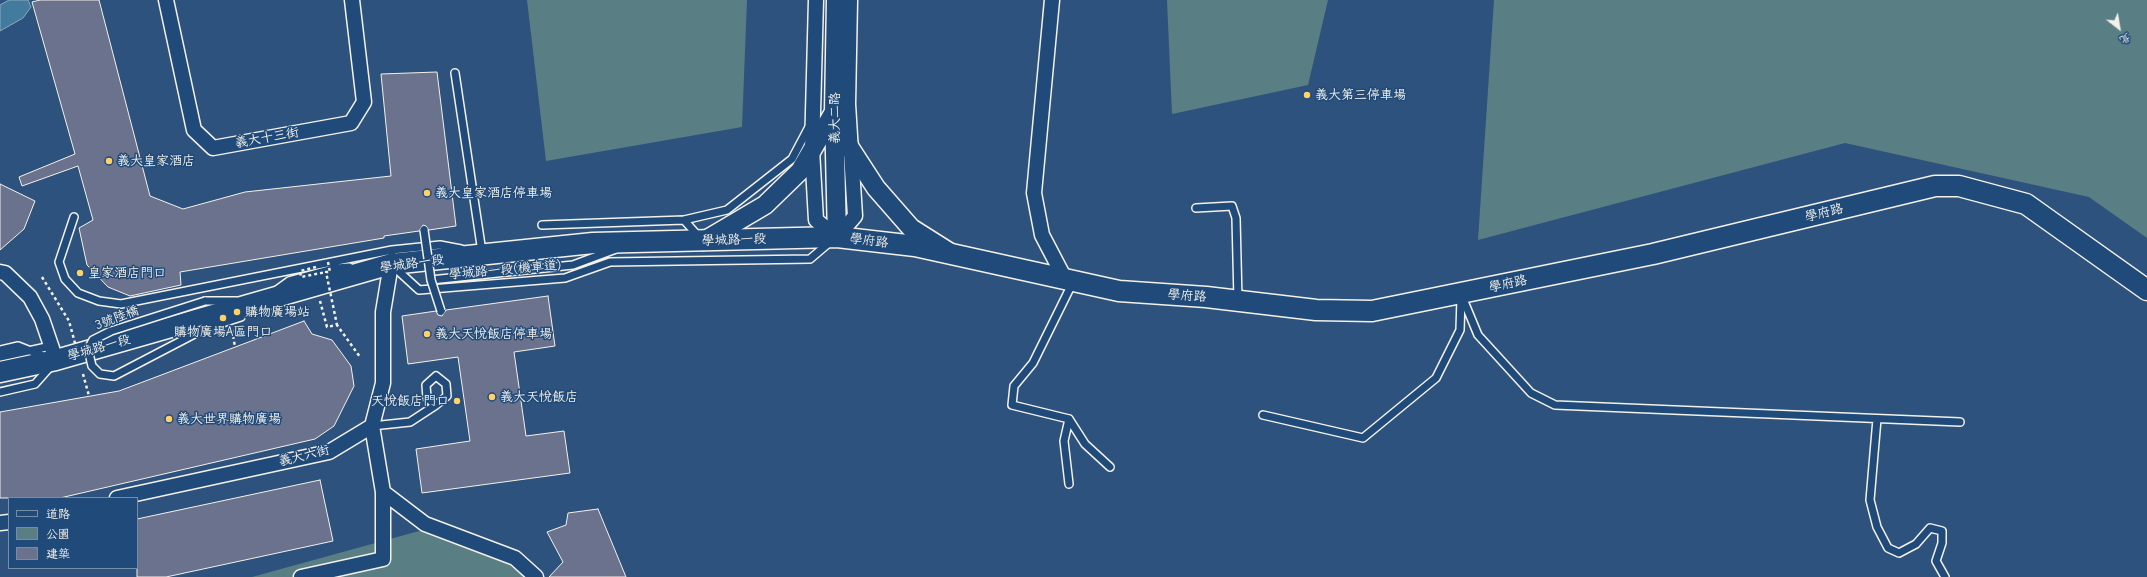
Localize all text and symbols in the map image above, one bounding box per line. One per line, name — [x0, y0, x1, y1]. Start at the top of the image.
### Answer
north arrow — [2099, 8, 2139, 48]
text: 北 — [2117, 30, 2134, 47]
place label: 義大第三停車場 — [1315, 87, 1406, 103]
marker: 義大第三停車場 — [1302, 90, 1312, 100]
street label: 義大二路 — [827, 92, 843, 144]
street label: 義大十三街 — [234, 125, 300, 151]
place label: 義大皇家酒店 — [117, 153, 195, 169]
marker: 義大皇家酒店 — [104, 156, 114, 166]
place label: 義大皇家酒店停車場 — [435, 185, 552, 201]
marker: 義大皇家酒店停車場 — [422, 188, 432, 198]
street label: 學府路 — [1803, 201, 1845, 225]
street label: 學城路一段 — [701, 231, 767, 249]
street label: 學府路 — [849, 231, 889, 251]
street label: 學城路一段 — [379, 252, 445, 276]
street label: 學城路一段(機車道) — [448, 257, 562, 283]
place label: 皇家酒店門口 — [88, 265, 166, 281]
marker: 皇家酒店門口 — [75, 268, 85, 278]
street label: 學府路 — [1487, 272, 1529, 296]
street label: 學府路 — [1167, 287, 1207, 305]
street label: 3號陸橋 — [93, 303, 141, 333]
place label: 購物廣場站 — [245, 304, 310, 320]
marker: 購物廣場站 — [232, 307, 242, 317]
marker: 購物廣場A區門口 — [218, 313, 228, 323]
place label: 購物廣場A區門口 — [174, 324, 272, 340]
place label: 義大天悅飯店停車場 — [435, 326, 552, 342]
marker: 義大天悅飯店停車場 — [422, 329, 432, 339]
street label: 學城路一段 — [66, 332, 132, 364]
place label: 義大天悅飯店 — [500, 389, 578, 405]
marker: 義大天悅飯店 — [487, 392, 497, 402]
place label: 天悅飯店門口 — [371, 393, 449, 409]
marker: 天悅飯店門口 — [452, 396, 462, 406]
place label: 義大世界購物廣場 — [177, 411, 281, 427]
marker: 義大世界購物廣場 — [164, 414, 174, 424]
street label: 義大六街 — [277, 442, 331, 470]
legend — [8, 497, 138, 569]
text: 道路 — [46, 507, 70, 521]
text: 公園 — [46, 527, 70, 541]
text: 建築 — [46, 547, 70, 561]

